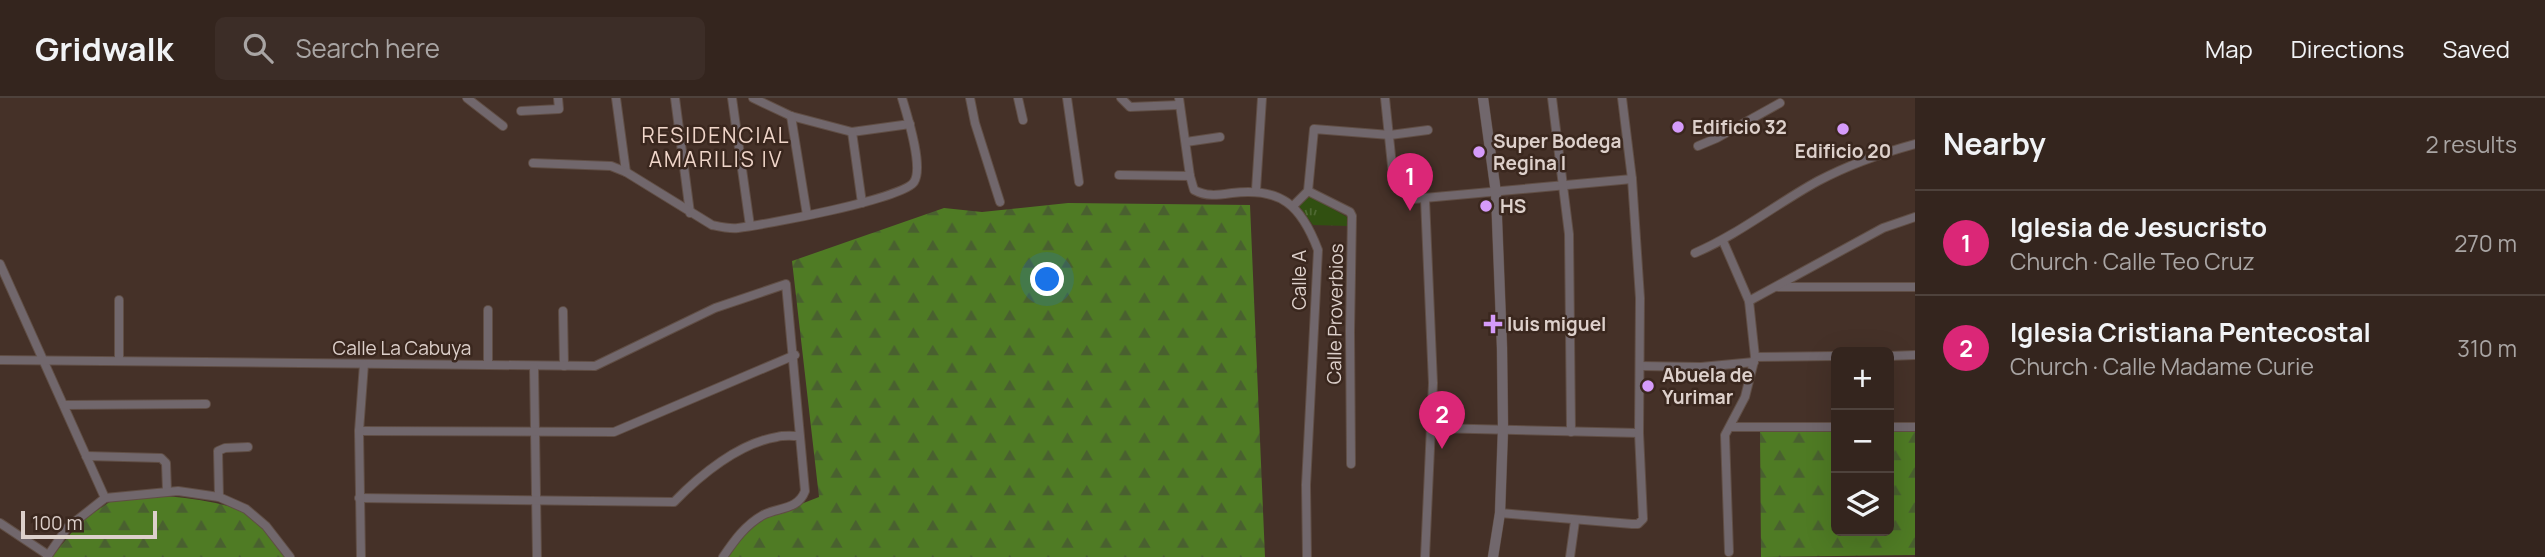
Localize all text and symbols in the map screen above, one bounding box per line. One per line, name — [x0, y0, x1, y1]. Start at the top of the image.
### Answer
search box — [215, 17, 705, 80]
text: Gridwalk — [35, 26, 173, 71]
icon: search — [239, 29, 277, 67]
text: Search here — [295, 30, 440, 66]
text: Map — [2205, 32, 2253, 65]
text: Directions — [2291, 32, 2404, 65]
text: Saved — [2442, 32, 2510, 65]
place label: Edificio 32 — [1692, 114, 1787, 140]
marker: Edificio 32 — [1670, 119, 1686, 135]
district label: RESIDENCIAL AMARILIS IV — [642, 121, 790, 173]
marker: Edificio 20 — [1835, 121, 1851, 137]
text: Nearby — [1943, 123, 2046, 164]
place label: Super Bodega Regina I — [1493, 128, 1621, 176]
text: 2 results — [2425, 128, 2517, 160]
place label: Edificio 20 — [1795, 138, 1891, 164]
marker: Super Bodega Regina I — [1471, 144, 1487, 160]
pin: 1 — [1387, 153, 1433, 211]
place label: HS — [1500, 193, 1526, 219]
marker: HS — [1478, 198, 1494, 214]
text: Iglesia de Jesucristo — [2010, 209, 2267, 245]
text: 1 — [1961, 227, 1971, 259]
text: 270 m — [2454, 227, 2517, 259]
street label: Calle Proverbios — [1321, 243, 1349, 385]
text: Church · Calle Teo Cruz — [2010, 245, 2255, 277]
street label: Calle A — [1286, 250, 1312, 310]
your location — [1030, 262, 1064, 296]
place label: luis miguel — [1507, 311, 1606, 337]
text: Iglesia Cristiana Pentecostal — [2010, 314, 2371, 350]
marker: luis miguel — [1485, 316, 1501, 332]
text: 2 — [1959, 332, 1973, 364]
text: 310 m — [2457, 332, 2517, 364]
street label: Calle La Cabuya — [333, 335, 471, 361]
map controls — [1831, 347, 1894, 536]
button: + — [1831, 347, 1894, 410]
text: Church · Calle Madame Curie — [2010, 350, 2314, 382]
place label: Abuela de Yurimar — [1662, 362, 1753, 410]
marker: Abuela de Yurimar — [1640, 378, 1656, 394]
pin: 2 — [1419, 391, 1465, 449]
button: − — [1831, 410, 1894, 473]
button: layers — [1831, 473, 1894, 536]
scale bar — [21, 508, 158, 540]
text: 100 m — [32, 510, 83, 536]

